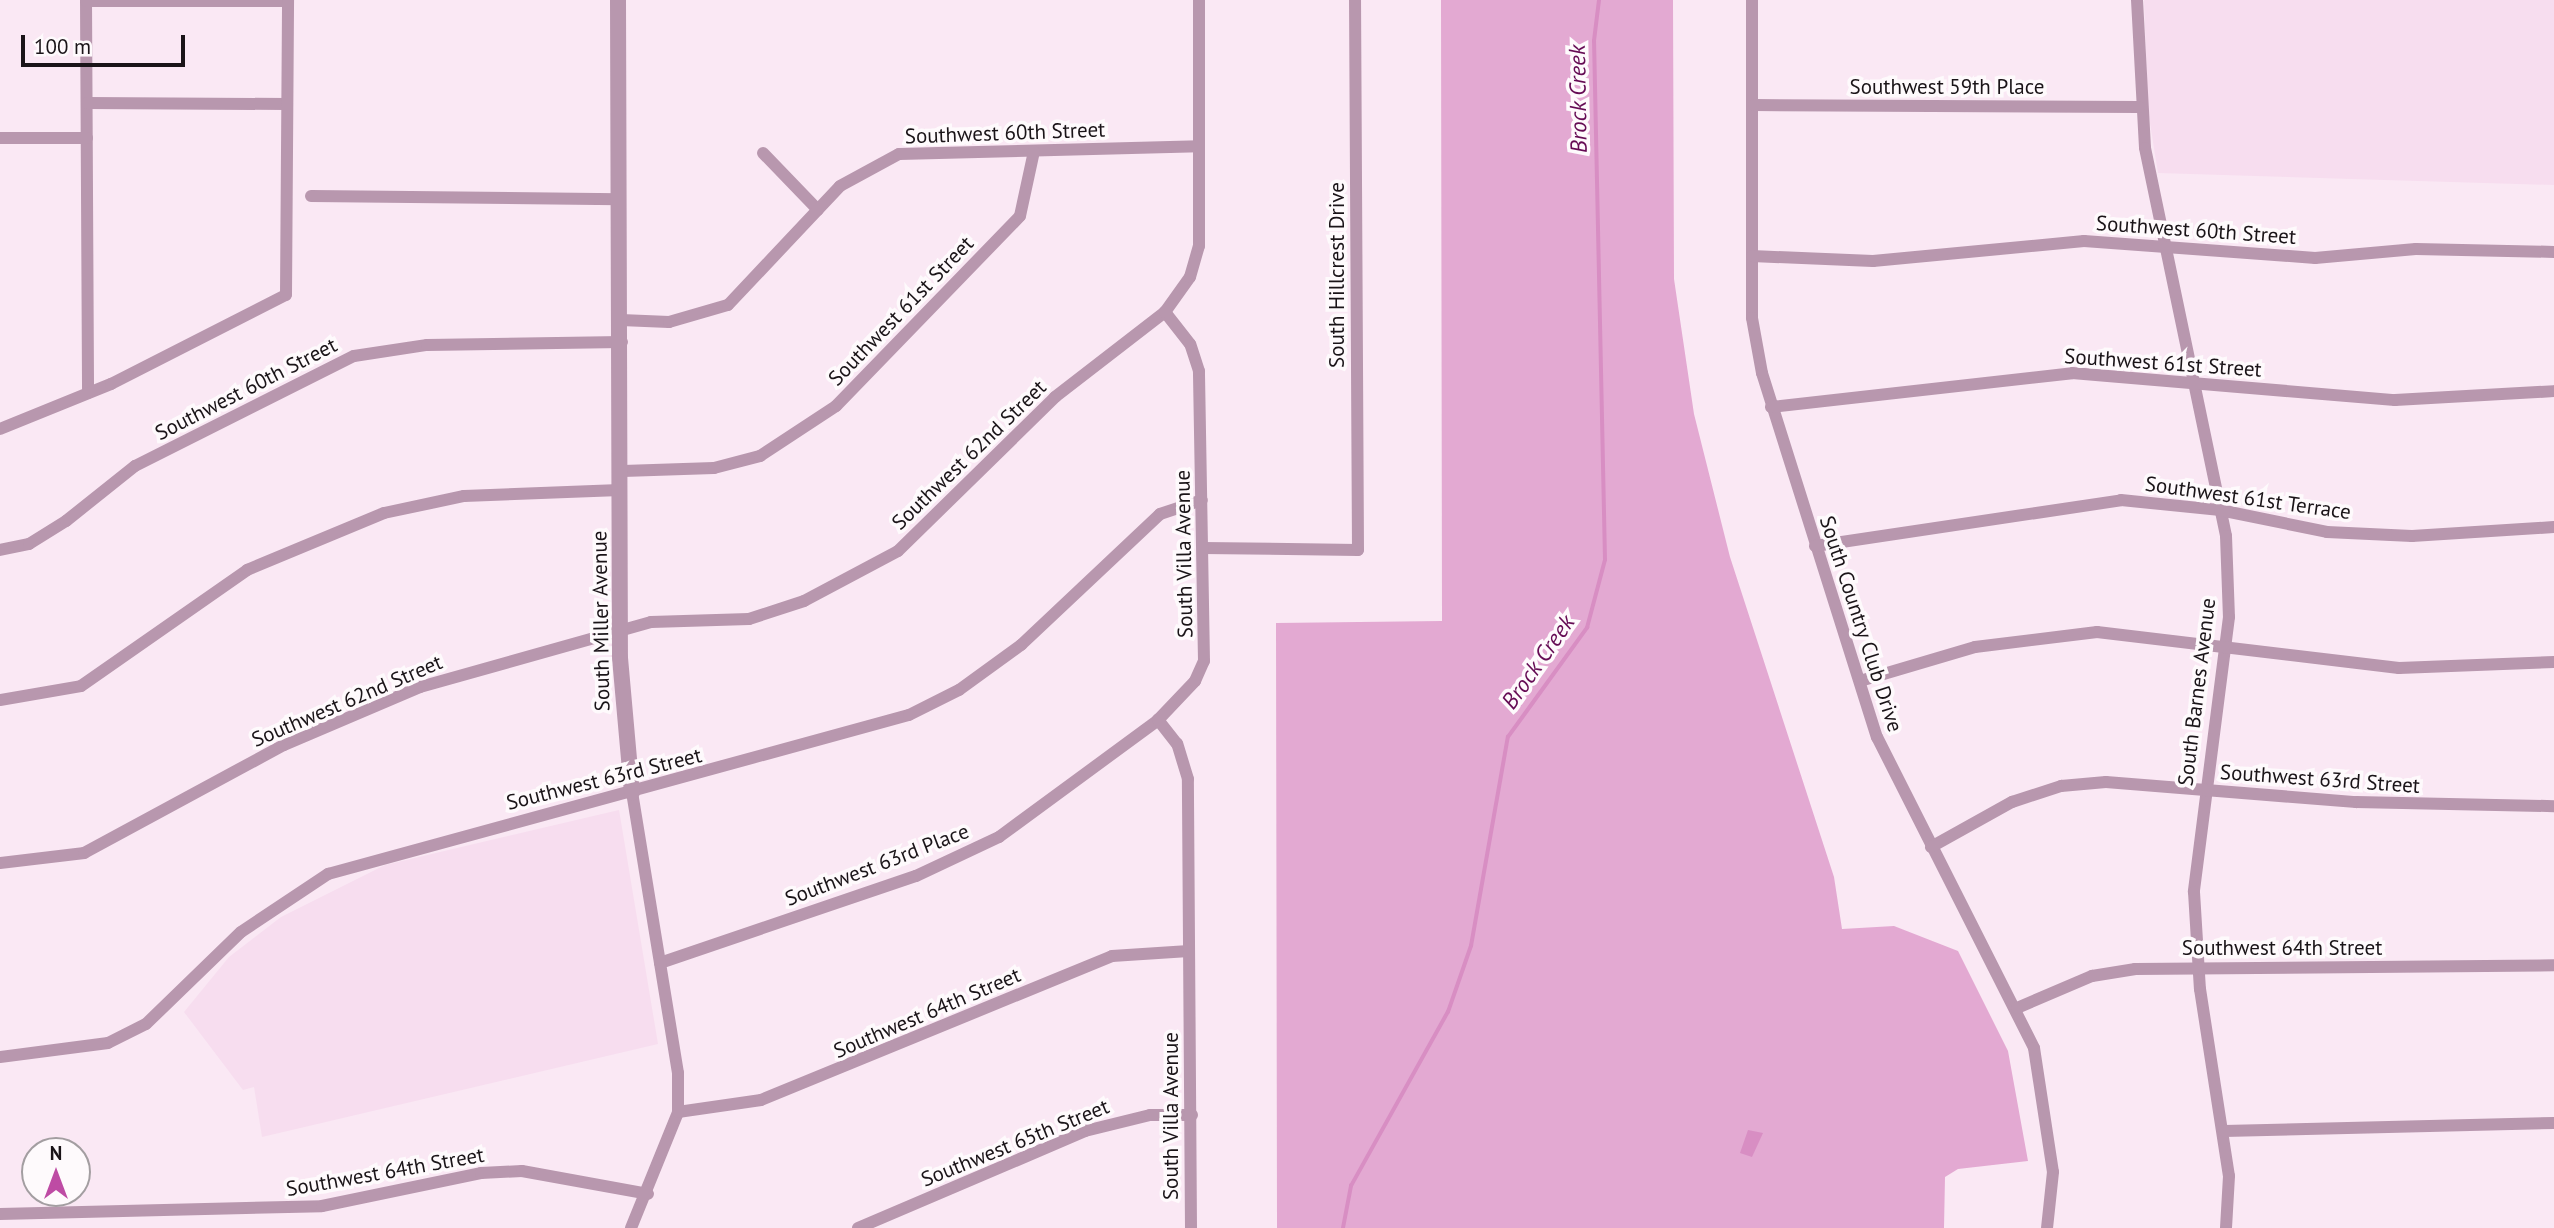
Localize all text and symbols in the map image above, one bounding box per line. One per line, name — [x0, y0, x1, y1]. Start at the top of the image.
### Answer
scale bar — [24, 21, 189, 65]
text: 100 m — [34, 33, 91, 60]
water label: Brock Creek — [1563, 44, 1593, 154]
street label: Southwest 59th Place — [1850, 74, 2044, 100]
street label: Southwest 60th Street — [904, 117, 1106, 149]
street label: South Hillcrest Drive — [1324, 182, 1350, 368]
street label: Southwest 60th Street — [2095, 210, 2297, 250]
street label: Southwest 61st Street — [823, 231, 979, 391]
street label: Southwest 60th Street — [151, 332, 341, 446]
street label: Southwest 61st Street — [2063, 344, 2263, 382]
street label: Southwest 62nd Street — [887, 375, 1051, 535]
street label: South Villa Avenue — [1170, 469, 1198, 639]
street label: Southwest 61st Terrace — [2143, 471, 2353, 525]
street label: South Country Club Drive — [1814, 512, 1908, 736]
street label: South Miller Avenue — [587, 530, 615, 712]
street label: South Barnes Avenue — [2173, 596, 2221, 788]
water label: Brock Creek — [1495, 609, 1581, 715]
street label: Southwest 62nd Street — [248, 649, 446, 753]
street label: Southwest 63rd Street — [504, 743, 704, 815]
street label: Southwest 63rd Street — [2219, 759, 2421, 799]
street label: Southwest 63rd Place — [782, 818, 972, 912]
street label: Southwest 64th Street — [2182, 935, 2382, 961]
street label: Southwest 64th Street — [830, 962, 1024, 1064]
street label: South Villa Avenue — [1158, 1031, 1184, 1201]
street label: Southwest 65th Street — [917, 1094, 1113, 1192]
north arrow — [21, 1137, 91, 1207]
text: N — [50, 1141, 62, 1165]
street label: Southwest 64th Street — [284, 1142, 486, 1202]

